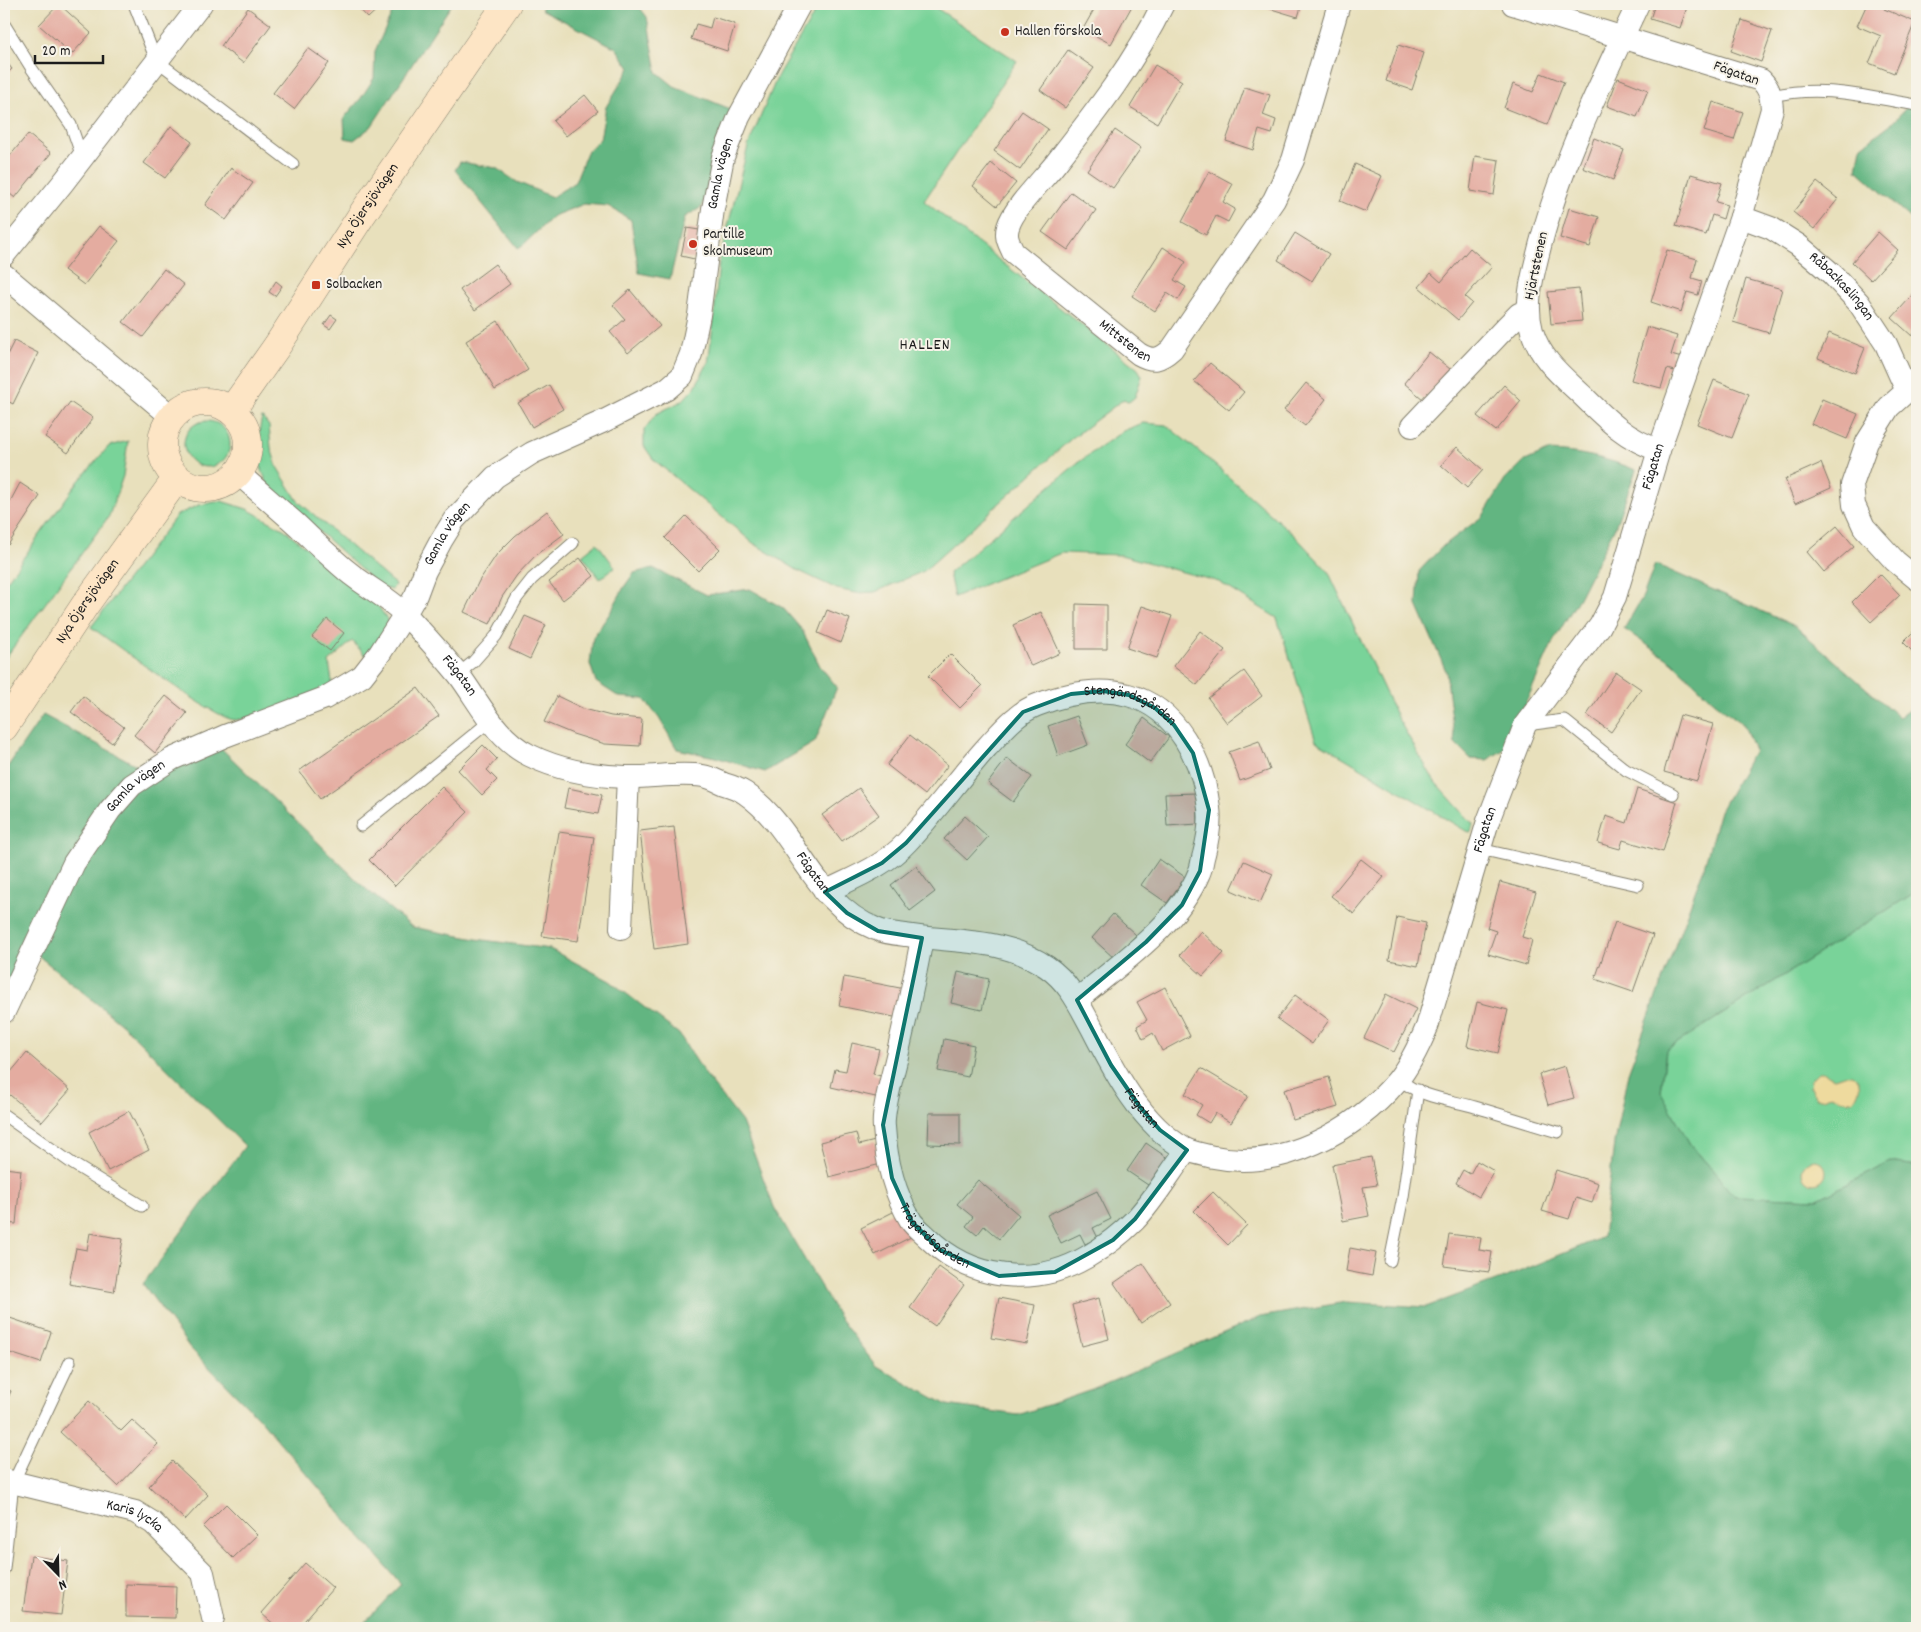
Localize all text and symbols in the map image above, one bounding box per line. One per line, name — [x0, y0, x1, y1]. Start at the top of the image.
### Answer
place label: Hallen förskola — [1015, 21, 1102, 43]
marker: Hallen förskola — [999, 26, 1011, 38]
scale bar — [35, 32, 102, 64]
text: 20 m — [42, 41, 70, 63]
street label: Fägatan — [1710, 56, 1762, 92]
street label: Gamla vägen — [702, 134, 741, 211]
street label: Nya Öjersjövägen — [331, 159, 405, 254]
place label: Partille Skolmuseum — [703, 224, 772, 263]
street label: Hjärtstenen — [1519, 230, 1555, 302]
marker: Partille Skolmuseum — [687, 238, 699, 250]
street label: Råbackaslingan — [1803, 247, 1879, 326]
place label: Solbacken — [326, 274, 382, 296]
marker: Solbacken — [310, 279, 322, 291]
street label: Mittstenen — [1094, 314, 1154, 369]
district label: HALLEN — [899, 334, 951, 357]
street label: Fägatan — [1637, 441, 1671, 493]
street label: Gamla vägen — [419, 497, 477, 570]
street label: Nya Öjersjövägen — [51, 555, 126, 649]
street label: Fägatan — [436, 650, 482, 701]
street label: Stengärdsgården — [1083, 681, 1182, 731]
street label: Gamla vägen — [101, 755, 170, 818]
street label: Fägatan — [1468, 804, 1503, 856]
street label: Fägatan — [790, 848, 835, 899]
street label: Fägatan — [1117, 1084, 1164, 1134]
street label: Trägärdsgården — [892, 1200, 973, 1275]
street label: Karis lycka — [104, 1494, 169, 1539]
north arrow — [32, 1550, 82, 1600]
text: N — [55, 1574, 69, 1595]

